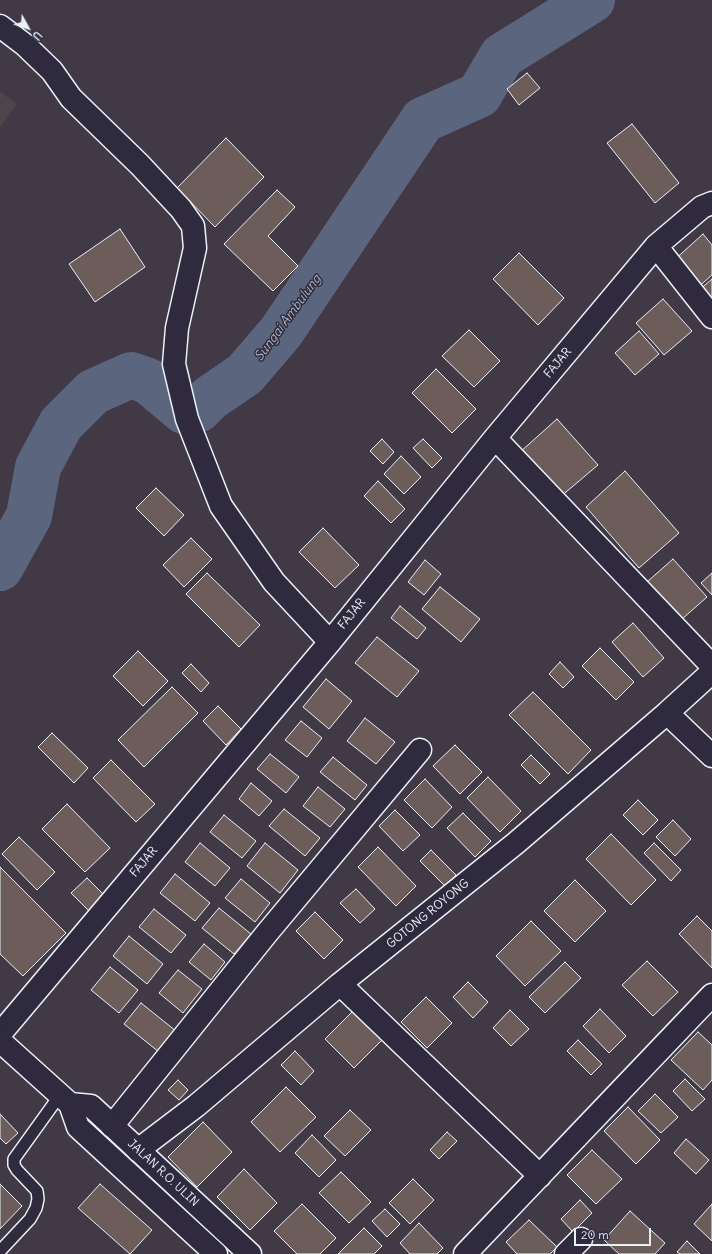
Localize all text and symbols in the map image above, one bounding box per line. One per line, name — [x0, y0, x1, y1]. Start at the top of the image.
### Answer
north arrow — [8, 8, 48, 48]
text: U — [29, 28, 45, 43]
water label: Sungai Ambulung — [251, 272, 325, 364]
street label: FAJAR — [541, 345, 575, 381]
street label: FAJAR — [335, 596, 369, 632]
street label: FAJAR — [127, 844, 161, 880]
street label: GOTONG ROYONG — [384, 876, 472, 952]
street label: JALAN R.O. ULIN — [124, 1136, 202, 1210]
scale bar — [576, 1220, 653, 1246]
text: 20 m — [581, 1227, 609, 1242]

